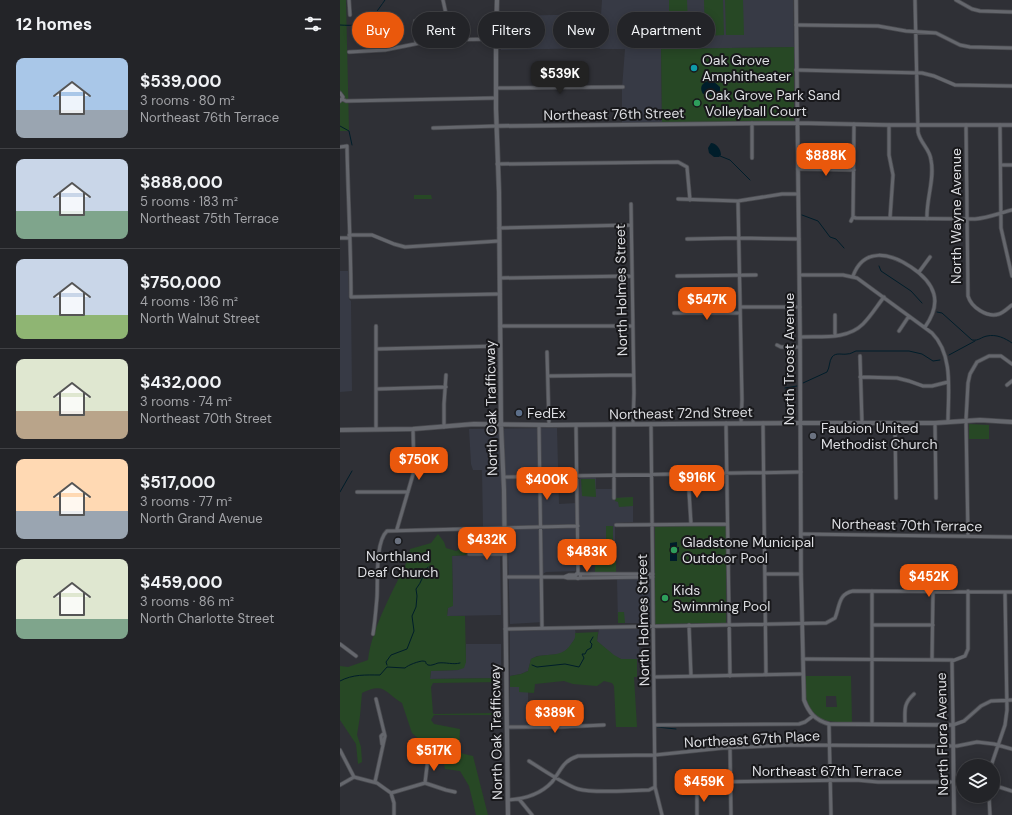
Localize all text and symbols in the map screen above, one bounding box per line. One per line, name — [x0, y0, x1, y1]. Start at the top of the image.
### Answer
chip: Buy — [352, 12, 404, 48]
chip: Rent — [412, 12, 470, 48]
chip: Filters — [478, 12, 545, 48]
chip: New — [553, 12, 609, 48]
chip: Apartment — [617, 12, 715, 48]
text: 12 homes — [16, 13, 92, 35]
icon: filters — [302, 13, 324, 35]
place label: Oak Grove Amphitheater — [702, 51, 791, 85]
pin: $539K — [532, 61, 588, 95]
marker: Oak Grove Amphitheater — [689, 63, 699, 73]
text: $539K — [540, 65, 580, 82]
text: $539,000 — [140, 70, 222, 92]
icon: home — [48, 74, 96, 122]
place label: Oak Grove Park Sand Volleyball Court — [705, 86, 840, 120]
text: 3 rooms · 80 m² — [140, 92, 235, 109]
marker: Oak Grove Park Sand Volleyball Court — [692, 98, 702, 108]
street label: Northeast 76th Street — [543, 104, 685, 124]
text: Northeast 76th Terrace — [140, 109, 279, 126]
pin: $888K — [798, 143, 854, 177]
text: $888K — [805, 147, 847, 164]
street label: North Wayne Avenue — [947, 148, 965, 284]
text: $888,000 — [140, 171, 223, 193]
icon: home — [48, 175, 96, 223]
text: 5 rooms · 183 m² — [140, 193, 238, 210]
text: Northeast 75th Terrace — [140, 210, 279, 227]
street label: North Holmes Street — [611, 224, 631, 356]
text: $750,000 — [140, 271, 221, 293]
icon: home — [48, 275, 96, 323]
pin: $547K — [679, 287, 735, 321]
text: $547K — [687, 291, 727, 308]
text: 4 rooms · 136 m² — [140, 293, 238, 310]
street label: North Troost Avenue — [780, 293, 798, 425]
text: North Walnut Street — [140, 310, 260, 327]
street label: North Oak Trafficway — [481, 340, 501, 476]
text: $432,000 — [140, 371, 221, 393]
icon: home — [48, 375, 96, 423]
text: 3 rooms · 74 m² — [140, 393, 232, 410]
street label: Northeast 72nd Street — [609, 403, 753, 423]
place label: FedEx — [527, 404, 566, 422]
marker: FedEx — [514, 408, 524, 418]
text: Northeast 70th Street — [140, 410, 272, 427]
place label: Faubion United Methodist Church — [821, 419, 937, 453]
marker: Faubion United Methodist Church — [808, 431, 818, 441]
pin: $750K — [391, 447, 447, 481]
text: $750K — [399, 451, 439, 468]
pin: $916K — [669, 465, 725, 499]
pin: $400K — [519, 467, 575, 501]
text: $916K — [678, 469, 716, 486]
text: $517,000 — [140, 471, 215, 493]
text: $400K — [525, 471, 569, 488]
icon: home — [48, 475, 96, 523]
text: 3 rooms · 77 m² — [140, 493, 232, 510]
text: North Grand Avenue — [140, 510, 263, 527]
street label: Northeast 70th Terrace — [831, 515, 983, 535]
pin: $432K — [459, 527, 515, 561]
text: $432K — [467, 531, 507, 548]
place label: Gladstone Municipal Outdoor Pool — [682, 533, 814, 567]
marker: Northland Deaf Church — [393, 536, 403, 546]
pin: $483K — [559, 539, 615, 573]
text: $483K — [567, 543, 607, 560]
marker: Gladstone Municipal Outdoor Pool — [669, 545, 679, 555]
place label: Northland Deaf Church — [358, 547, 438, 581]
street label: North Holmes Street — [633, 554, 653, 686]
pin: $452K — [901, 564, 957, 598]
text: $452K — [909, 568, 949, 585]
text: $459,000 — [140, 571, 222, 593]
icon: home — [48, 575, 96, 623]
place label: Kids Swimming Pool — [673, 581, 770, 615]
text: 3 rooms · 86 m² — [140, 593, 234, 610]
marker: Kids Swimming Pool — [660, 593, 670, 603]
text: North Charlotte Street — [140, 610, 274, 627]
street label: North Oak Trafficway — [486, 664, 506, 800]
street label: North Flora Avenue — [932, 672, 952, 796]
pin: $389K — [527, 700, 583, 734]
text: $389K — [535, 704, 575, 721]
street label: Northeast 67th Place — [684, 726, 821, 752]
pin: $517K — [406, 738, 462, 772]
text: $517K — [416, 742, 452, 759]
map controls — [956, 759, 1000, 803]
button: layers — [956, 759, 1000, 803]
street label: Northeast 67th Terrace — [752, 762, 902, 780]
pin: $459K — [676, 769, 732, 803]
text: $459K — [684, 773, 724, 790]

